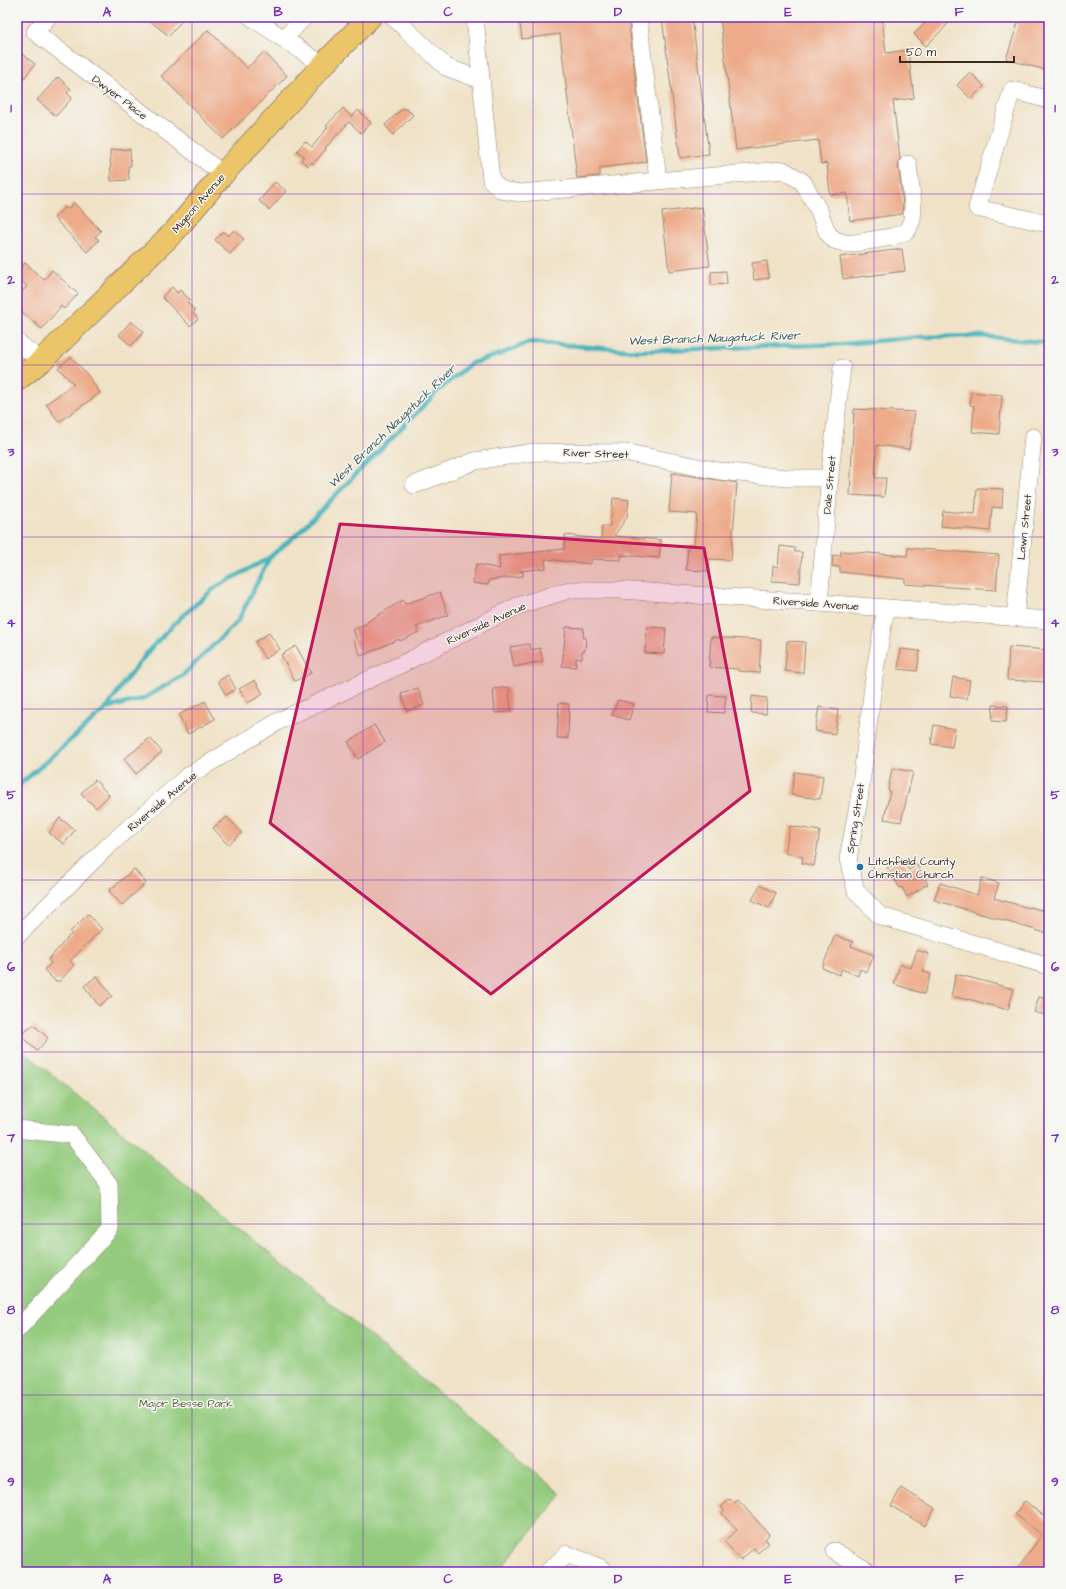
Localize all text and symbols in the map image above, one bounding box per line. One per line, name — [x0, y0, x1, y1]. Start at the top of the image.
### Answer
text: A — [103, 3, 112, 21]
text: B — [273, 3, 283, 21]
text: C — [443, 3, 453, 21]
text: D — [614, 3, 623, 21]
text: E — [784, 3, 792, 21]
text: F — [954, 3, 964, 21]
scale bar — [900, 38, 1014, 64]
text: 50 m — [906, 44, 937, 61]
street label: Dwyer Place — [88, 72, 151, 124]
text: 1 — [10, 99, 12, 117]
text: 1 — [1054, 99, 1056, 117]
street label: Migeon Avenue — [168, 170, 229, 237]
text: 2 — [6, 271, 15, 289]
text: 2 — [1050, 271, 1059, 289]
water label: West Branch Naugatuck River — [628, 327, 801, 351]
water label: West Branch Naugatuck River — [325, 360, 462, 493]
text: 3 — [7, 443, 15, 461]
text: 3 — [1051, 443, 1059, 461]
street label: River Street — [563, 445, 630, 462]
street label: Dale Street — [819, 455, 840, 515]
street label: Lawn Street — [1014, 493, 1035, 561]
street label: Riverside Avenue — [772, 593, 860, 614]
street label: Riverside Avenue — [444, 598, 528, 648]
text: 4 — [7, 614, 16, 632]
text: 4 — [1051, 614, 1060, 632]
street label: Riverside Avenue — [125, 768, 200, 835]
street label: Spring Street — [843, 782, 869, 854]
text: 5 — [6, 786, 16, 804]
text: 5 — [1050, 786, 1060, 804]
place label: Litchfield County Christian Church — [868, 854, 956, 882]
marker: Litchfield County Christian Church — [855, 862, 865, 872]
text: 6 — [7, 958, 16, 976]
text: 6 — [1051, 958, 1060, 976]
text: 7 — [6, 1129, 16, 1147]
text: 7 — [1050, 1129, 1060, 1147]
text: 8 — [7, 1301, 16, 1319]
text: 8 — [1051, 1301, 1060, 1319]
park label: Major Besse Park — [139, 1396, 233, 1411]
text: 9 — [7, 1473, 15, 1491]
text: 9 — [1051, 1473, 1059, 1491]
text: A — [103, 1570, 112, 1588]
text: B — [273, 1570, 283, 1588]
text: C — [443, 1570, 453, 1588]
text: D — [614, 1570, 623, 1588]
text: E — [784, 1570, 792, 1588]
text: F — [954, 1570, 964, 1588]

